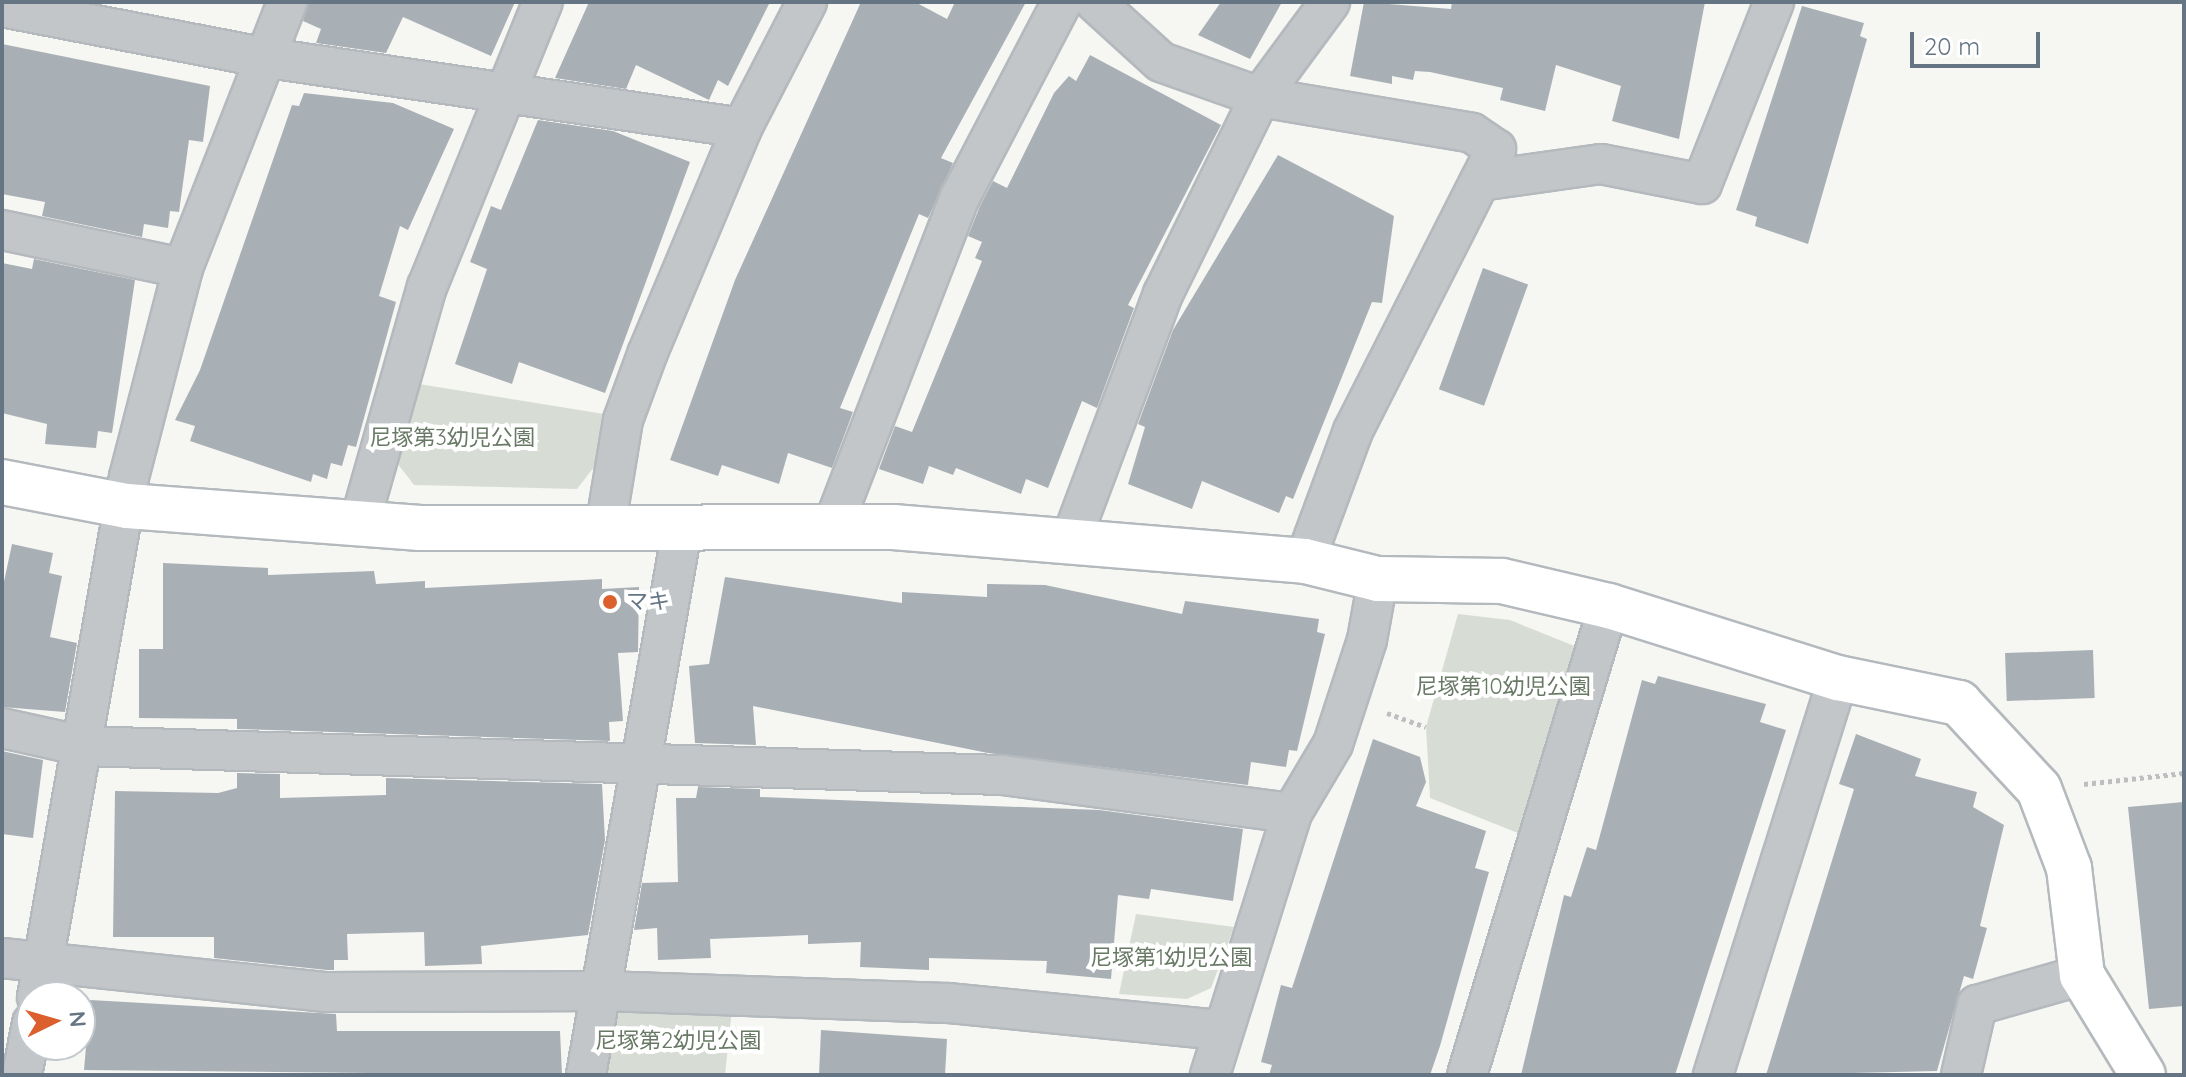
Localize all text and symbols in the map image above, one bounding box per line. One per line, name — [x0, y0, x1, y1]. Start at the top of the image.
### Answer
scale bar — [1914, 16, 2044, 66]
text: 20 m — [1924, 31, 1980, 61]
park label: 尼塚第3幼児公園 — [369, 425, 535, 451]
place label: マキ — [626, 589, 670, 615]
marker: マキ — [601, 593, 619, 611]
park label: 尼塚第10幼児公園 — [1415, 674, 1591, 700]
park label: 尼塚第1幼児公園 — [1090, 945, 1252, 971]
north arrow — [16, 981, 96, 1061]
text: N — [63, 1010, 93, 1028]
park label: 尼塚第2幼児公園 — [595, 1028, 761, 1054]

